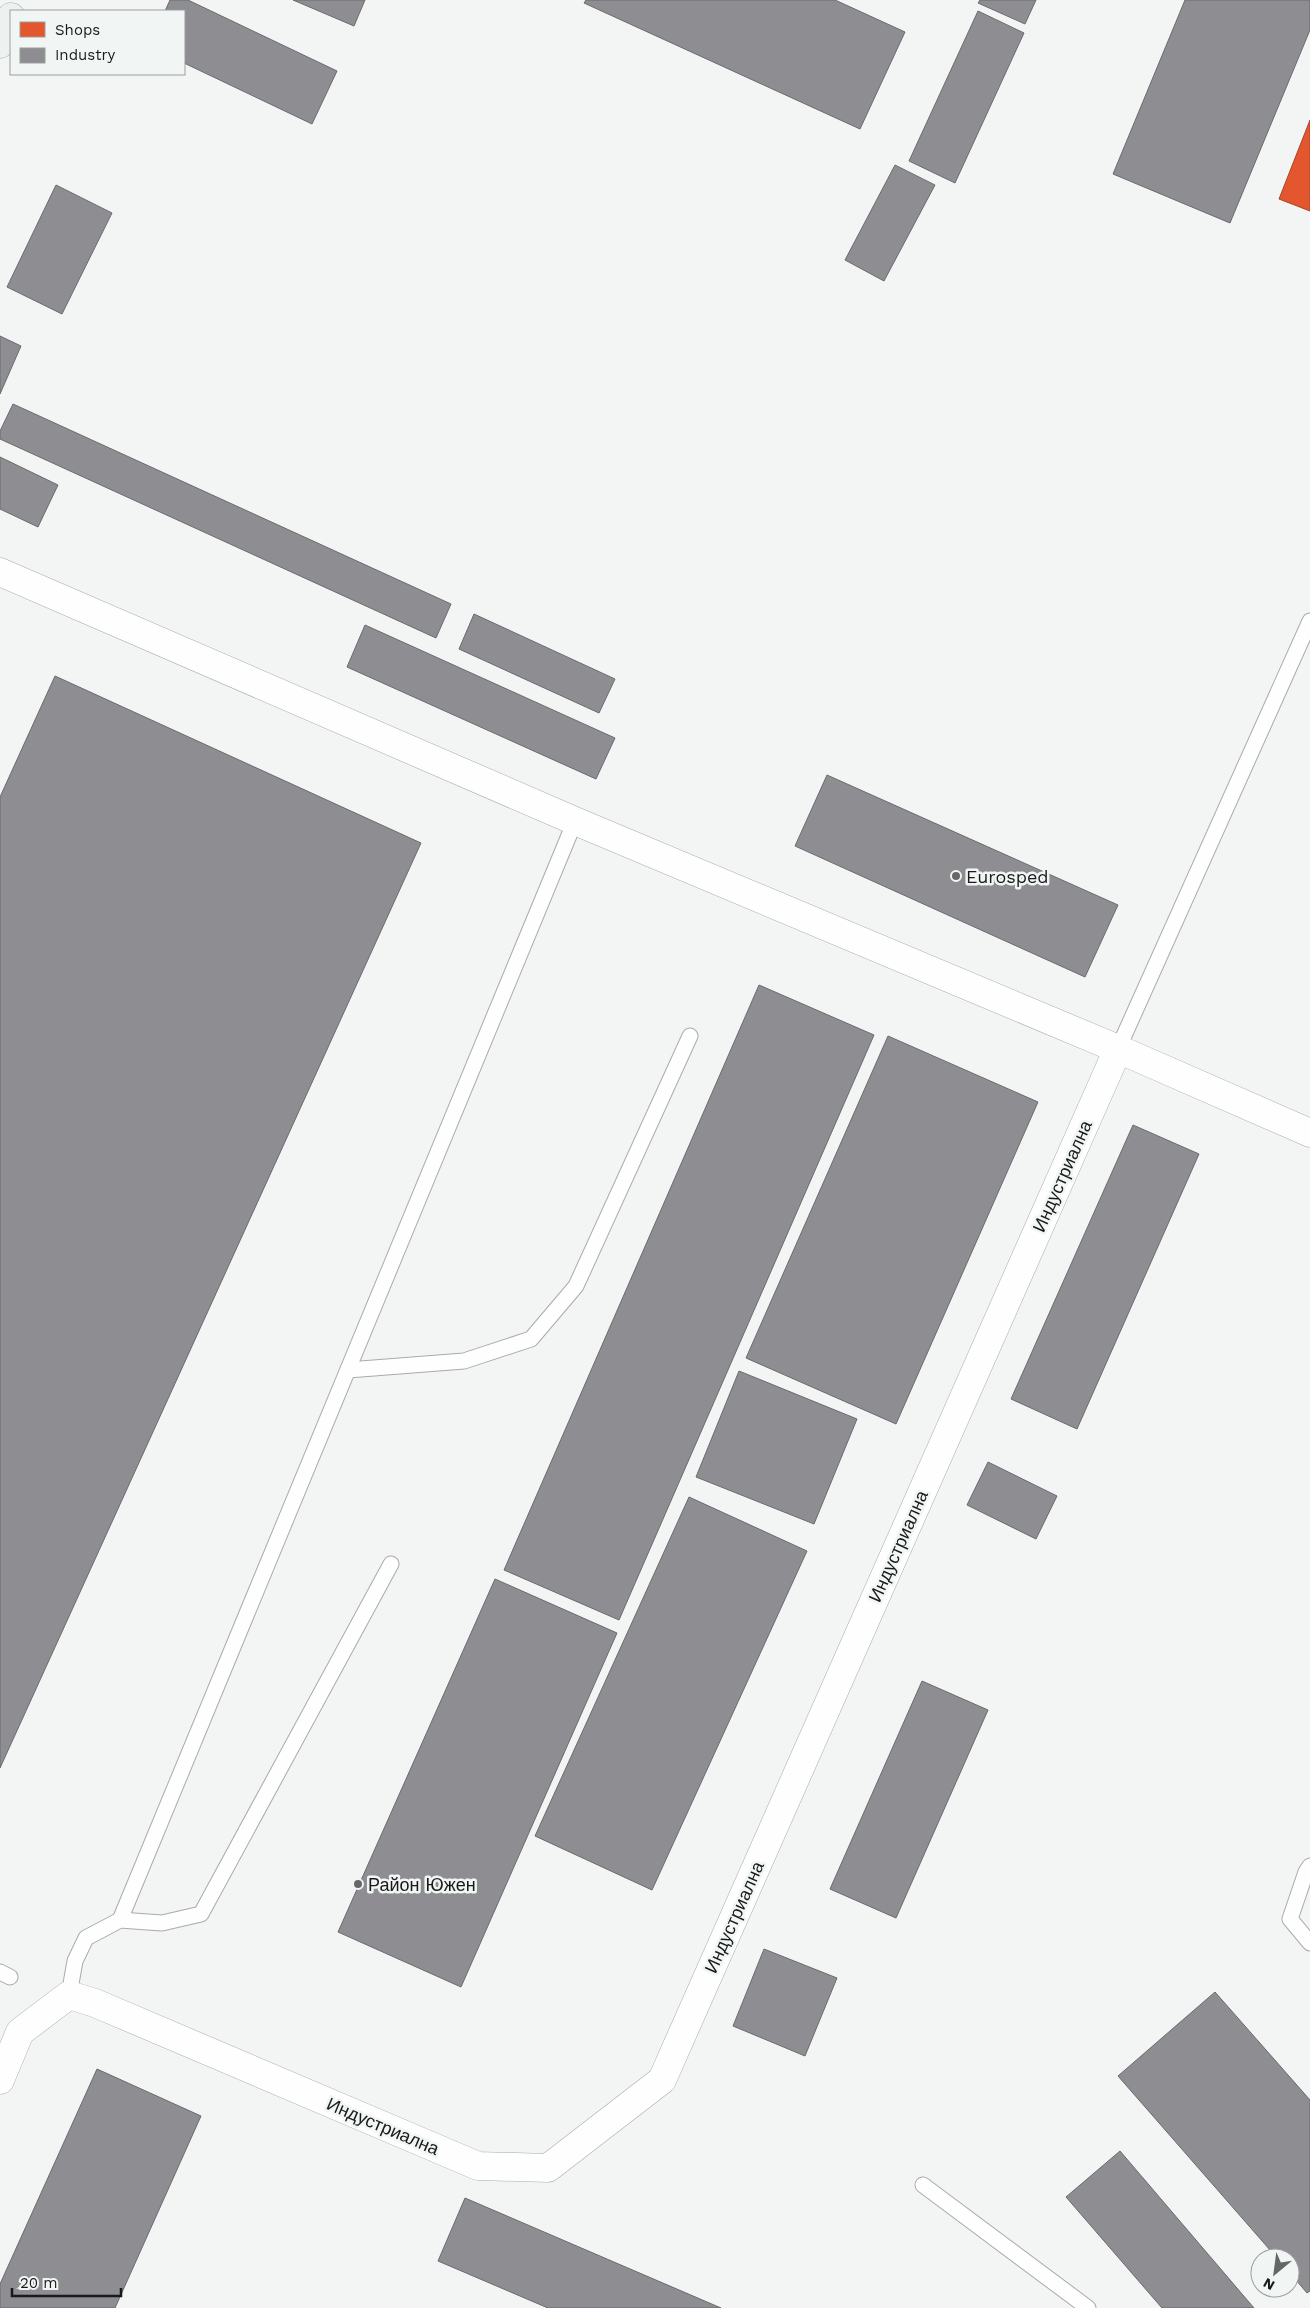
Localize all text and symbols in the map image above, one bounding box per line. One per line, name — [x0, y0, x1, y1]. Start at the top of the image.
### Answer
legend — [10, 10, 185, 75]
text: Shops — [55, 21, 100, 39]
text: Industry — [55, 46, 116, 64]
place label: Eurosped — [966, 866, 1049, 887]
marker: Eurosped — [950, 870, 962, 882]
street label: Индустриална — [1028, 1116, 1096, 1235]
street label: Индустриална — [864, 1486, 932, 1605]
street label: Индустриална — [700, 1857, 768, 1976]
place label: Район Южен — [368, 1874, 476, 1895]
marker: Район Южен — [352, 1878, 364, 1890]
street label: Индустриална — [324, 2093, 443, 2159]
north arrow — [1250, 2248, 1300, 2298]
scale bar — [12, 2266, 121, 2298]
text: 20 m — [20, 2274, 58, 2292]
text: N — [1260, 2275, 1277, 2294]

